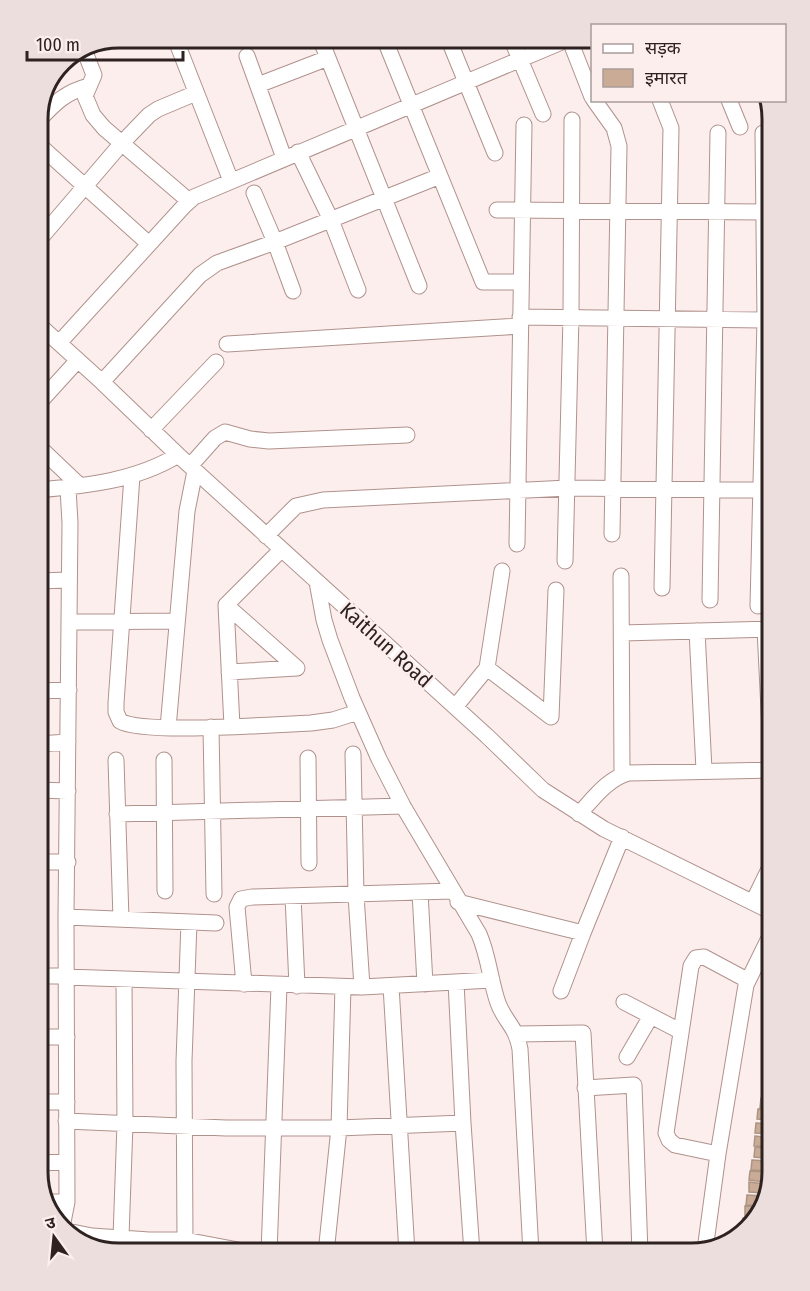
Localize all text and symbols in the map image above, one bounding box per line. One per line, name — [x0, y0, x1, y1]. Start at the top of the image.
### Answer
scale bar — [27, 24, 183, 62]
legend — [591, 24, 786, 102]
text: 100 m — [36, 34, 80, 56]
text: सड़क — [645, 37, 682, 59]
text: इमारत — [645, 67, 688, 89]
street label: Kaithun Road — [335, 597, 437, 693]
north arrow — [24, 1207, 84, 1267]
text: उ — [43, 1212, 58, 1233]

